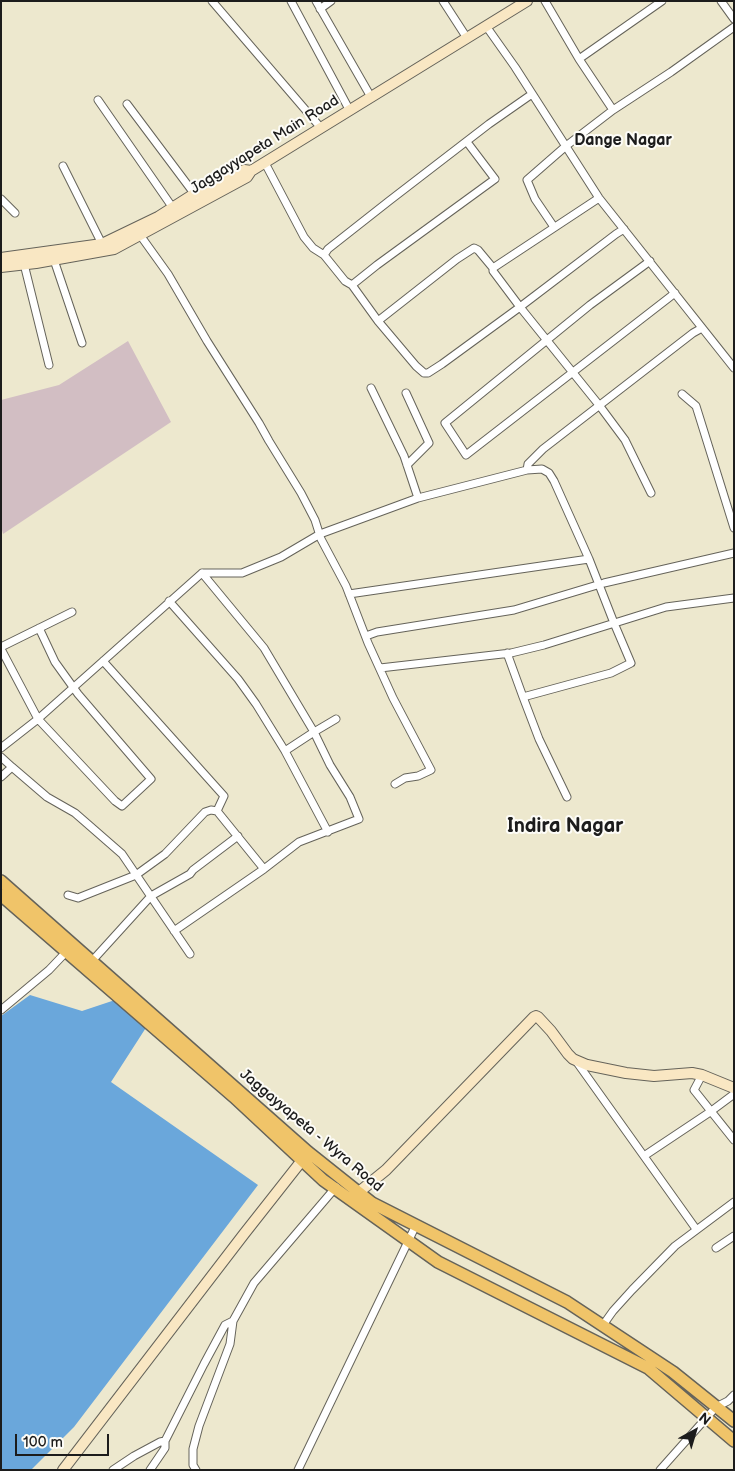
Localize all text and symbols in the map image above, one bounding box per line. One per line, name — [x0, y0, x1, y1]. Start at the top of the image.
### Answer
street label: Jaggayyapeta Main Road — [187, 92, 343, 198]
district label: Dange Nagar — [574, 131, 672, 151]
district label: Indira Nagar — [507, 815, 623, 839]
street label: Jaggayyapeta - Wyra Road — [236, 1066, 386, 1196]
north arrow — [670, 1406, 720, 1456]
text: N — [695, 1409, 714, 1429]
scale bar — [18, 1424, 111, 1456]
text: 100 m — [23, 1433, 63, 1452]

